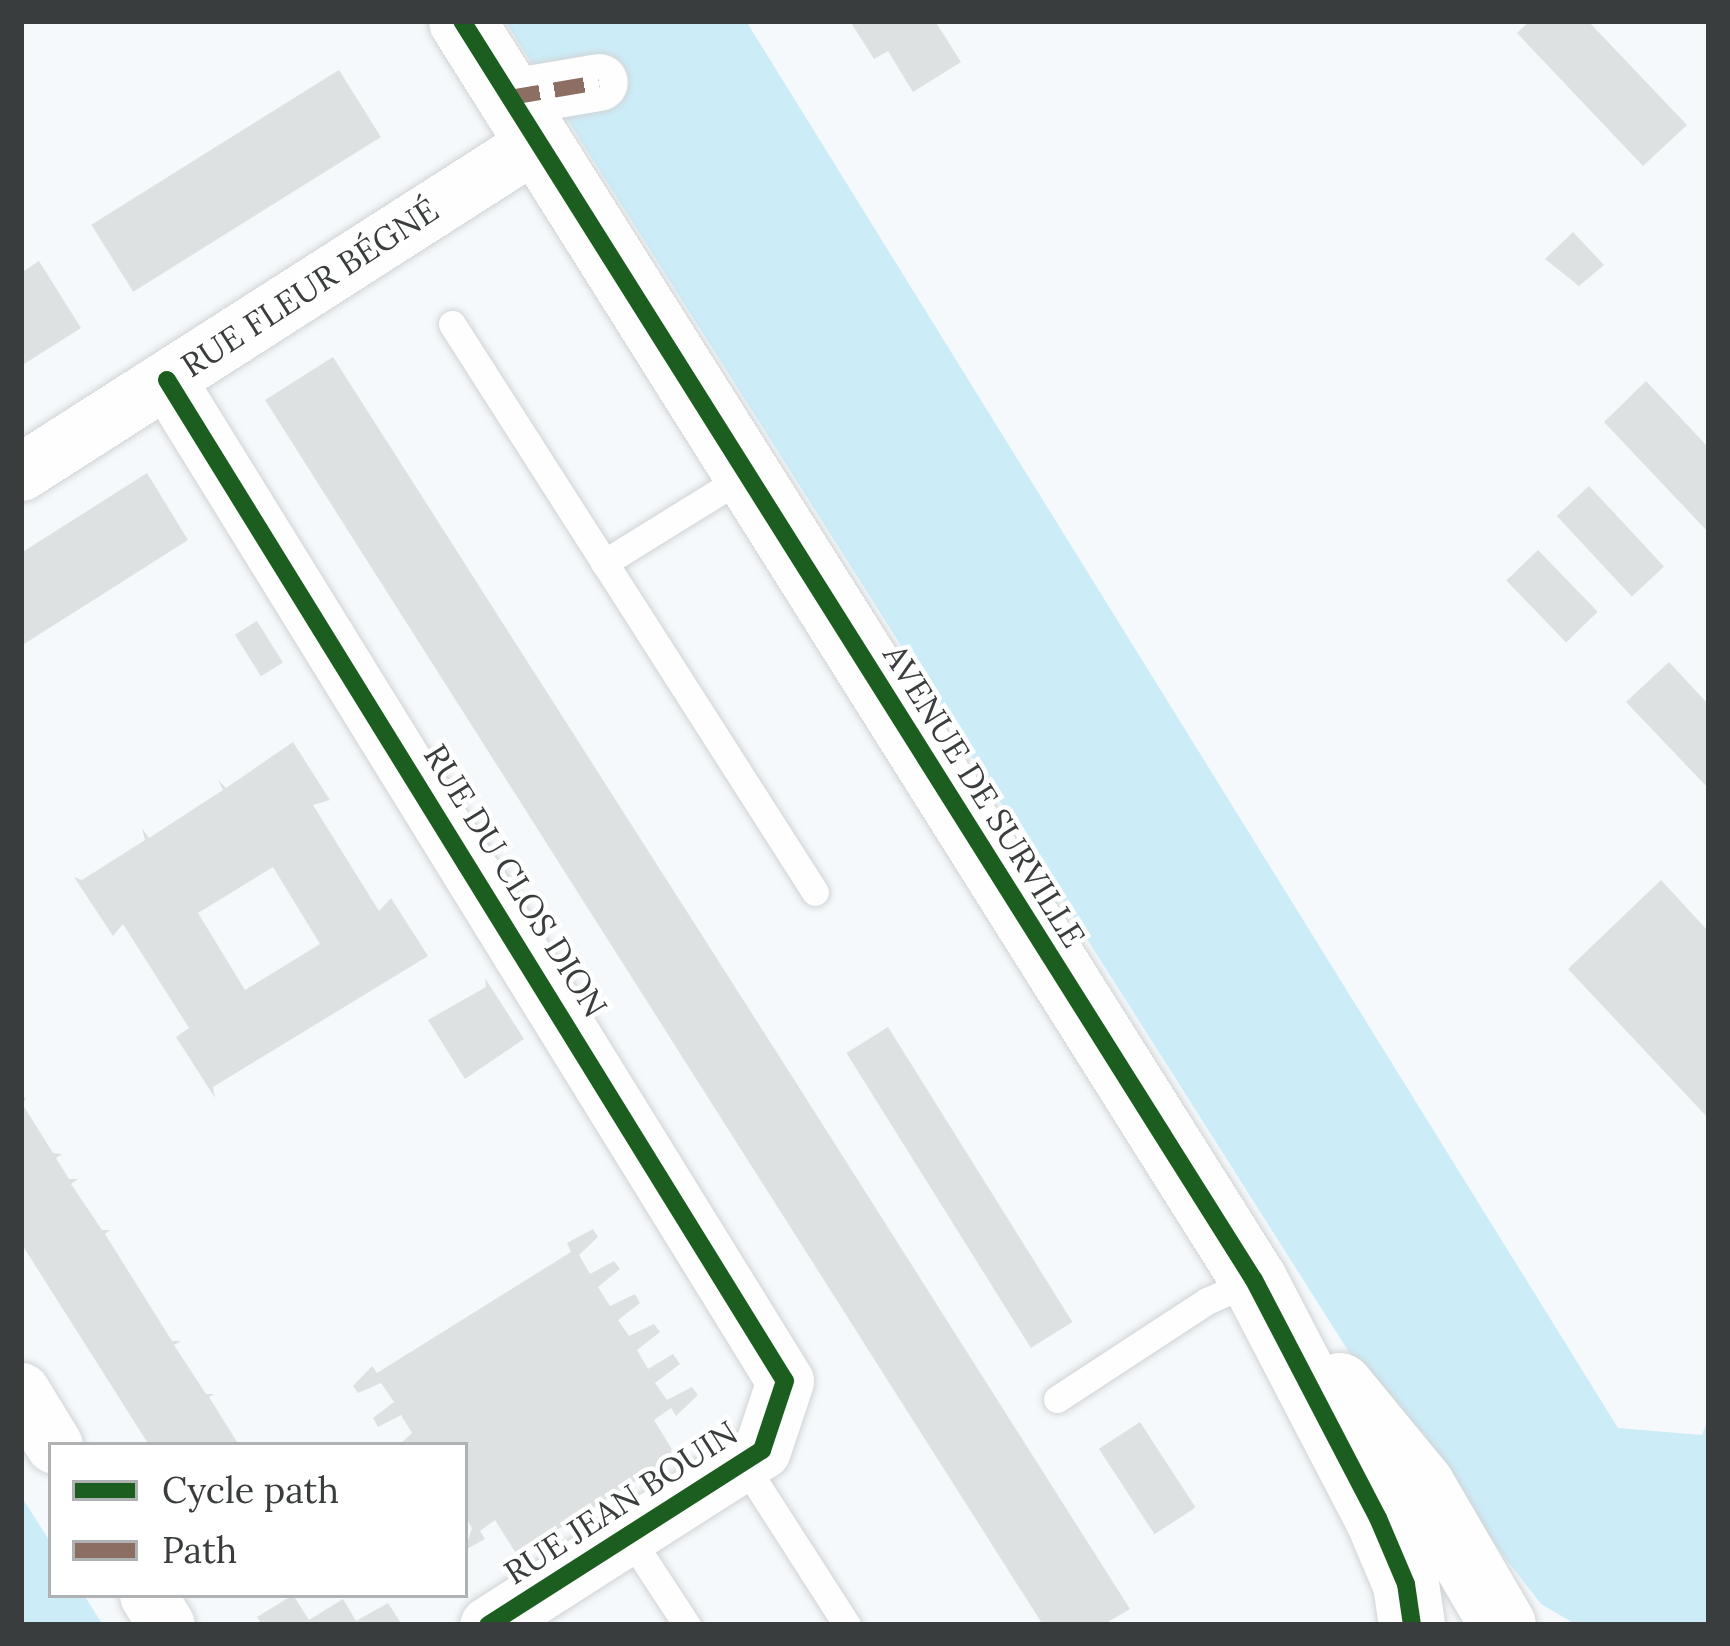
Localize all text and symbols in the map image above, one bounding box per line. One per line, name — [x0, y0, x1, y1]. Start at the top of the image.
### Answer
street label: RUE FLEUR BÉGNÉ — [174, 190, 446, 386]
street label: AVENUE DE SURVILLE — [875, 637, 1093, 955]
street label: RUE DU CLOS DION — [415, 738, 615, 1024]
street label: RUE JEAN BOUIN — [497, 1413, 745, 1593]
legend — [48, 1442, 468, 1598]
text: Cycle path — [162, 1467, 339, 1513]
text: Path — [162, 1527, 237, 1573]

